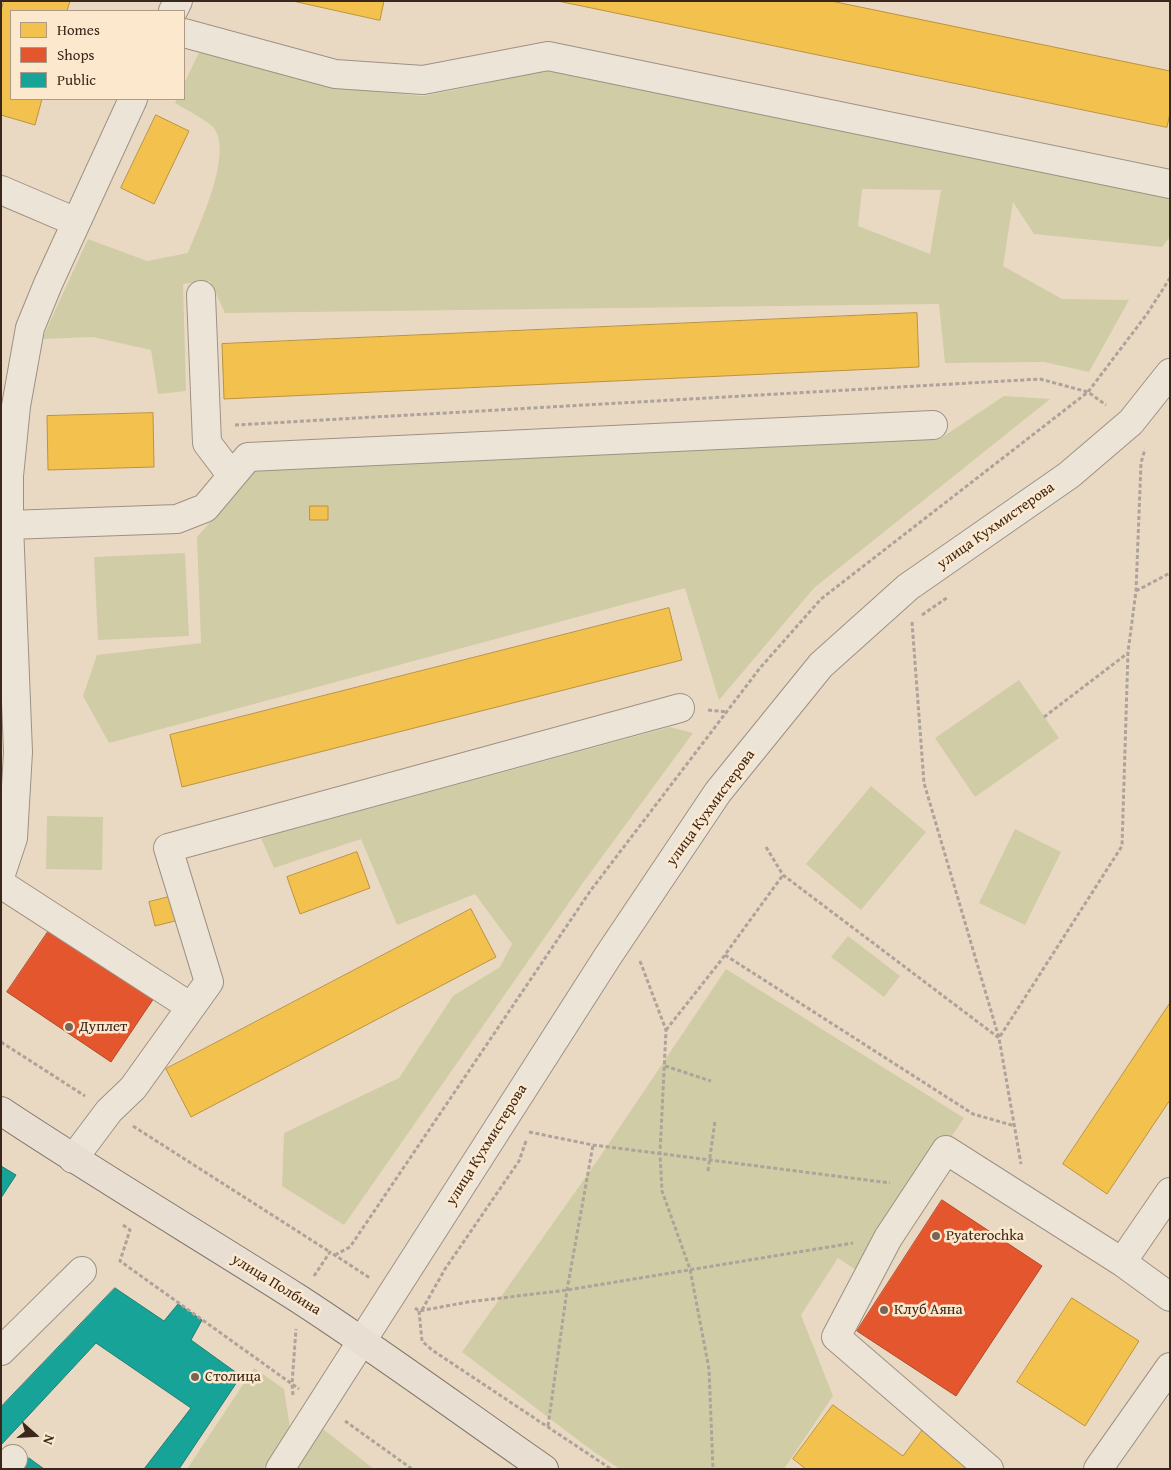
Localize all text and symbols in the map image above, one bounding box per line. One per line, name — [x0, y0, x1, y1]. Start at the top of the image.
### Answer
legend — [10, 10, 185, 100]
text: Homes — [57, 19, 100, 40]
text: Shops — [57, 44, 94, 65]
text: Public — [57, 69, 96, 90]
street label: улица Кухмистерова — [934, 479, 1058, 573]
street label: улица Кухмистерова — [663, 746, 759, 870]
place label: Дуплет — [79, 1018, 127, 1036]
marker: Дуплет — [63, 1021, 75, 1033]
street label: улица Кухмистерова — [443, 1081, 531, 1209]
place label: Pyaterochka — [946, 1227, 1024, 1245]
marker: Pyaterochka — [930, 1230, 942, 1242]
street label: улица Полбина — [228, 1250, 324, 1320]
place label: Клуб Аяна — [894, 1301, 963, 1319]
marker: Клуб Аяна — [878, 1304, 890, 1316]
place label: Столица — [205, 1368, 261, 1386]
marker: Столица — [189, 1371, 201, 1383]
north arrow — [10, 1410, 60, 1460]
text: N — [38, 1432, 60, 1448]

